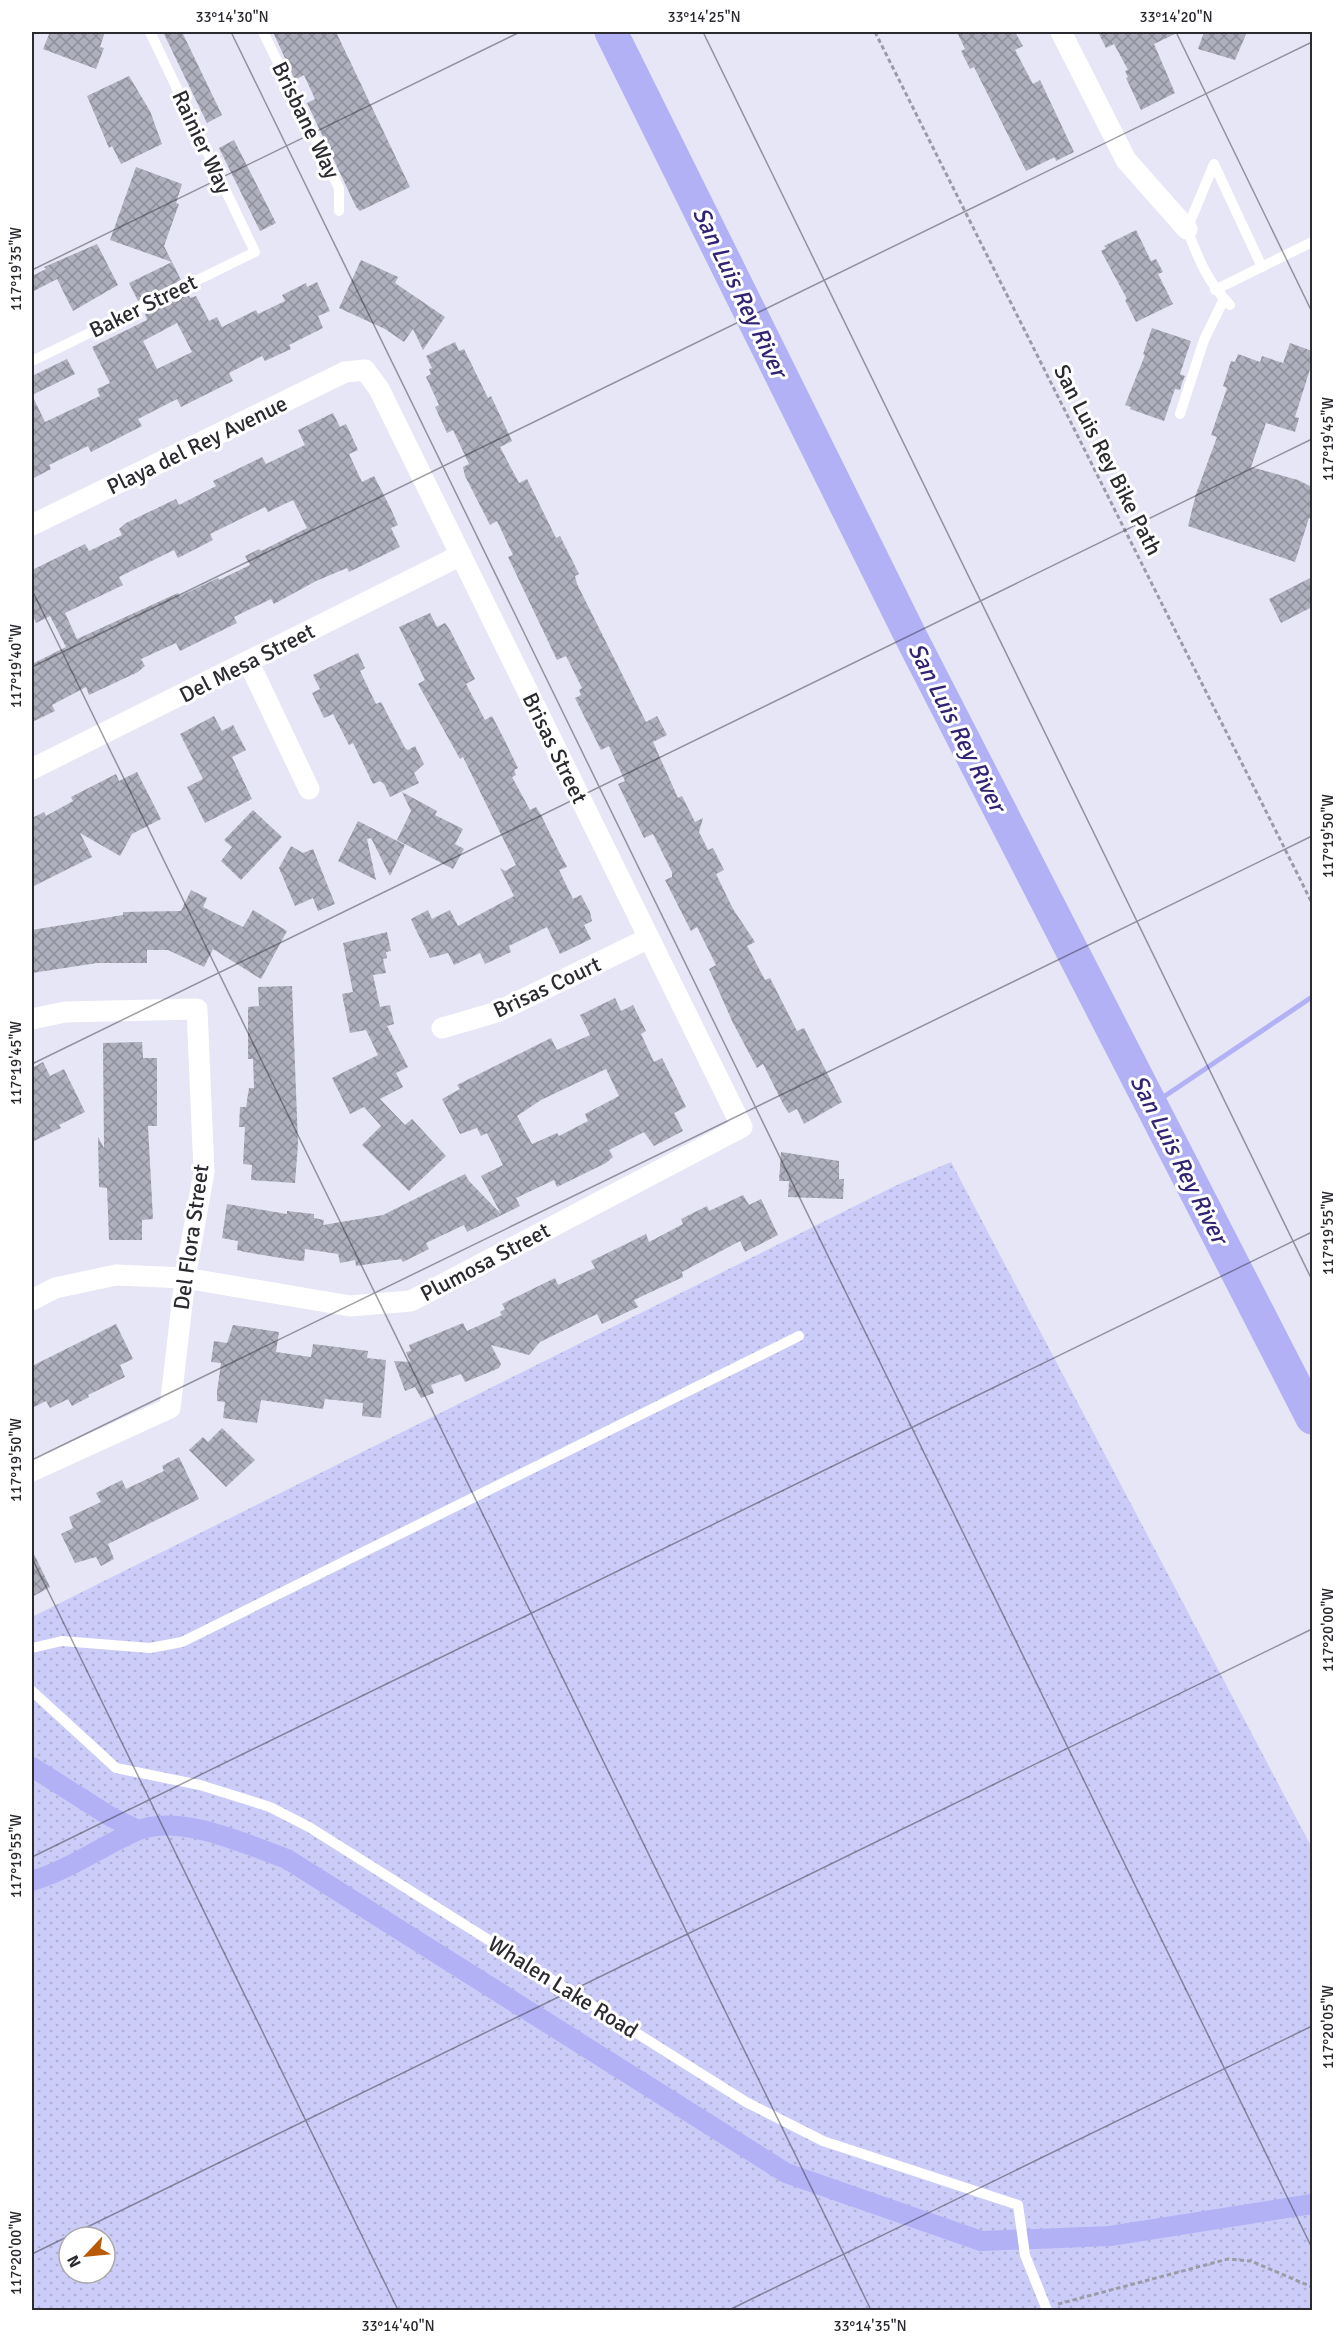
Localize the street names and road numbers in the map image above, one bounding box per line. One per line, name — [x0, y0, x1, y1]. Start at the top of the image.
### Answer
street label: Brisbane Way — [266, 57, 346, 184]
street label: Rainier Way — [166, 86, 238, 199]
street label: Baker Street — [85, 268, 201, 344]
street label: San Luis Rey Bike Path — [1048, 360, 1168, 560]
street label: Playa del Rey Avenue — [102, 390, 292, 500]
street label: Del Mesa Street — [175, 617, 319, 709]
street label: Brisas Street — [517, 688, 594, 808]
street label: Brisas Court — [489, 950, 605, 1024]
street label: Del Flora Street — [167, 1162, 215, 1312]
street label: Plumosa Street — [416, 1216, 555, 1307]
street label: Whalen Lake Road — [483, 1930, 643, 2044]

